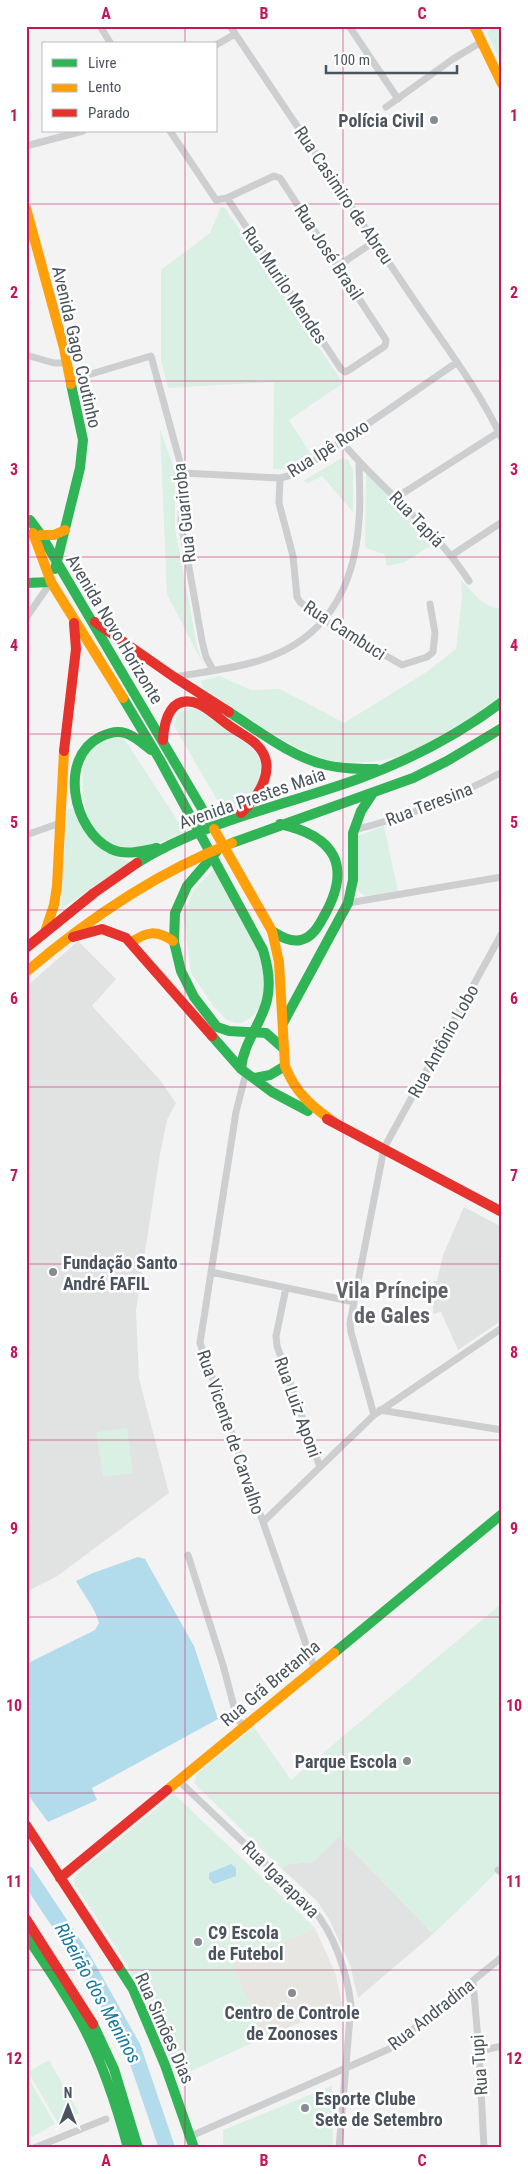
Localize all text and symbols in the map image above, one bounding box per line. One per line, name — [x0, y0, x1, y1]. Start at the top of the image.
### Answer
text: A — [101, 4, 111, 23]
text: B — [260, 4, 269, 23]
text: C — [417, 4, 427, 23]
legend — [42, 42, 218, 132]
scale bar — [326, 42, 457, 74]
text: 100 m — [333, 51, 370, 69]
text: Livre — [88, 54, 116, 72]
text: Lento — [88, 78, 121, 96]
text: Parado — [88, 104, 130, 122]
text: 1 — [10, 106, 18, 125]
text: 1 — [510, 106, 518, 125]
place label: Polícia Civil — [338, 110, 424, 131]
marker: Polícia Civil — [428, 114, 440, 126]
street label: Rua Casimiro de Abreu — [290, 122, 398, 268]
street label: Rua José Brasil — [290, 200, 368, 304]
street label: Rua Murilo Mendes — [238, 223, 332, 347]
street label: Avenida Gago Coutinho — [48, 264, 106, 430]
text: 2 — [10, 283, 18, 302]
text: 2 — [510, 283, 518, 302]
street label: Rua Ipê Roxo — [283, 415, 373, 481]
text: 3 — [10, 460, 18, 479]
text: 3 — [510, 460, 518, 479]
street label: Rua Guariroba — [168, 462, 200, 564]
street label: Rua Tapiá — [385, 487, 449, 551]
street label: Avenida Novo Horizonte — [62, 551, 168, 707]
street label: Rua Cambuci — [300, 596, 390, 664]
text: 4 — [10, 636, 18, 655]
text: 4 — [510, 636, 518, 655]
street label: Avenida Prestes Maia — [176, 763, 328, 833]
street label: Rua Teresina — [383, 778, 475, 830]
text: 5 — [10, 813, 18, 832]
text: 5 — [510, 813, 518, 832]
street label: Rua Antônio Lobo — [403, 981, 483, 1101]
text: 6 — [10, 989, 18, 1008]
text: 6 — [510, 989, 518, 1008]
text: 7 — [10, 1166, 18, 1185]
text: 7 — [510, 1166, 518, 1185]
place label: Fundação Santo André FAFIL — [63, 1252, 178, 1294]
marker: Fundação Santo André FAFIL — [47, 1266, 59, 1278]
district label: Vila Príncipe de Gales — [336, 1278, 448, 1328]
text: 8 — [10, 1343, 18, 1362]
text: 8 — [510, 1343, 518, 1362]
street label: Rua Vicente de Carvalho — [193, 1347, 269, 1517]
street label: Rua Luiz Aponi — [270, 1354, 326, 1460]
text: 9 — [10, 1519, 18, 1538]
text: 9 — [510, 1519, 518, 1538]
street label: Rua Grã Bretanha — [216, 1635, 324, 1731]
text: 10 — [6, 1696, 22, 1715]
text: 10 — [506, 1696, 522, 1715]
place label: Parque Escola — [295, 1751, 397, 1772]
marker: Parque Escola — [401, 1755, 413, 1767]
street label: Rua Igarapava — [238, 1836, 324, 1922]
text: 11 — [6, 1872, 22, 1891]
text: 11 — [506, 1872, 522, 1891]
water label: Ribeirão dos Meninos — [50, 1919, 146, 2067]
place label: C9 Escola de Futebol — [208, 1922, 283, 1964]
marker: C9 Escola de Futebol — [192, 1936, 204, 1948]
street label: Rua Simões Dias — [131, 1969, 199, 2087]
street label: Rua Andradina — [384, 1974, 478, 2054]
marker: Centro de Controle de Zoonoses — [286, 1987, 298, 1999]
place label: Centro de Controle de Zoonoses — [224, 2002, 360, 2044]
street label: Rua Tupi — [466, 2034, 492, 2096]
text: 12 — [6, 2049, 22, 2068]
text: 12 — [506, 2049, 522, 2068]
north arrow — [42, 2082, 92, 2132]
text: N — [64, 2085, 72, 2101]
place label: Esporte Clube Sete de Setembro — [315, 2088, 443, 2130]
marker: Esporte Clube Sete de Setembro — [299, 2102, 311, 2114]
text: A — [101, 2151, 111, 2170]
text: B — [260, 2151, 269, 2170]
text: C — [417, 2151, 427, 2170]

